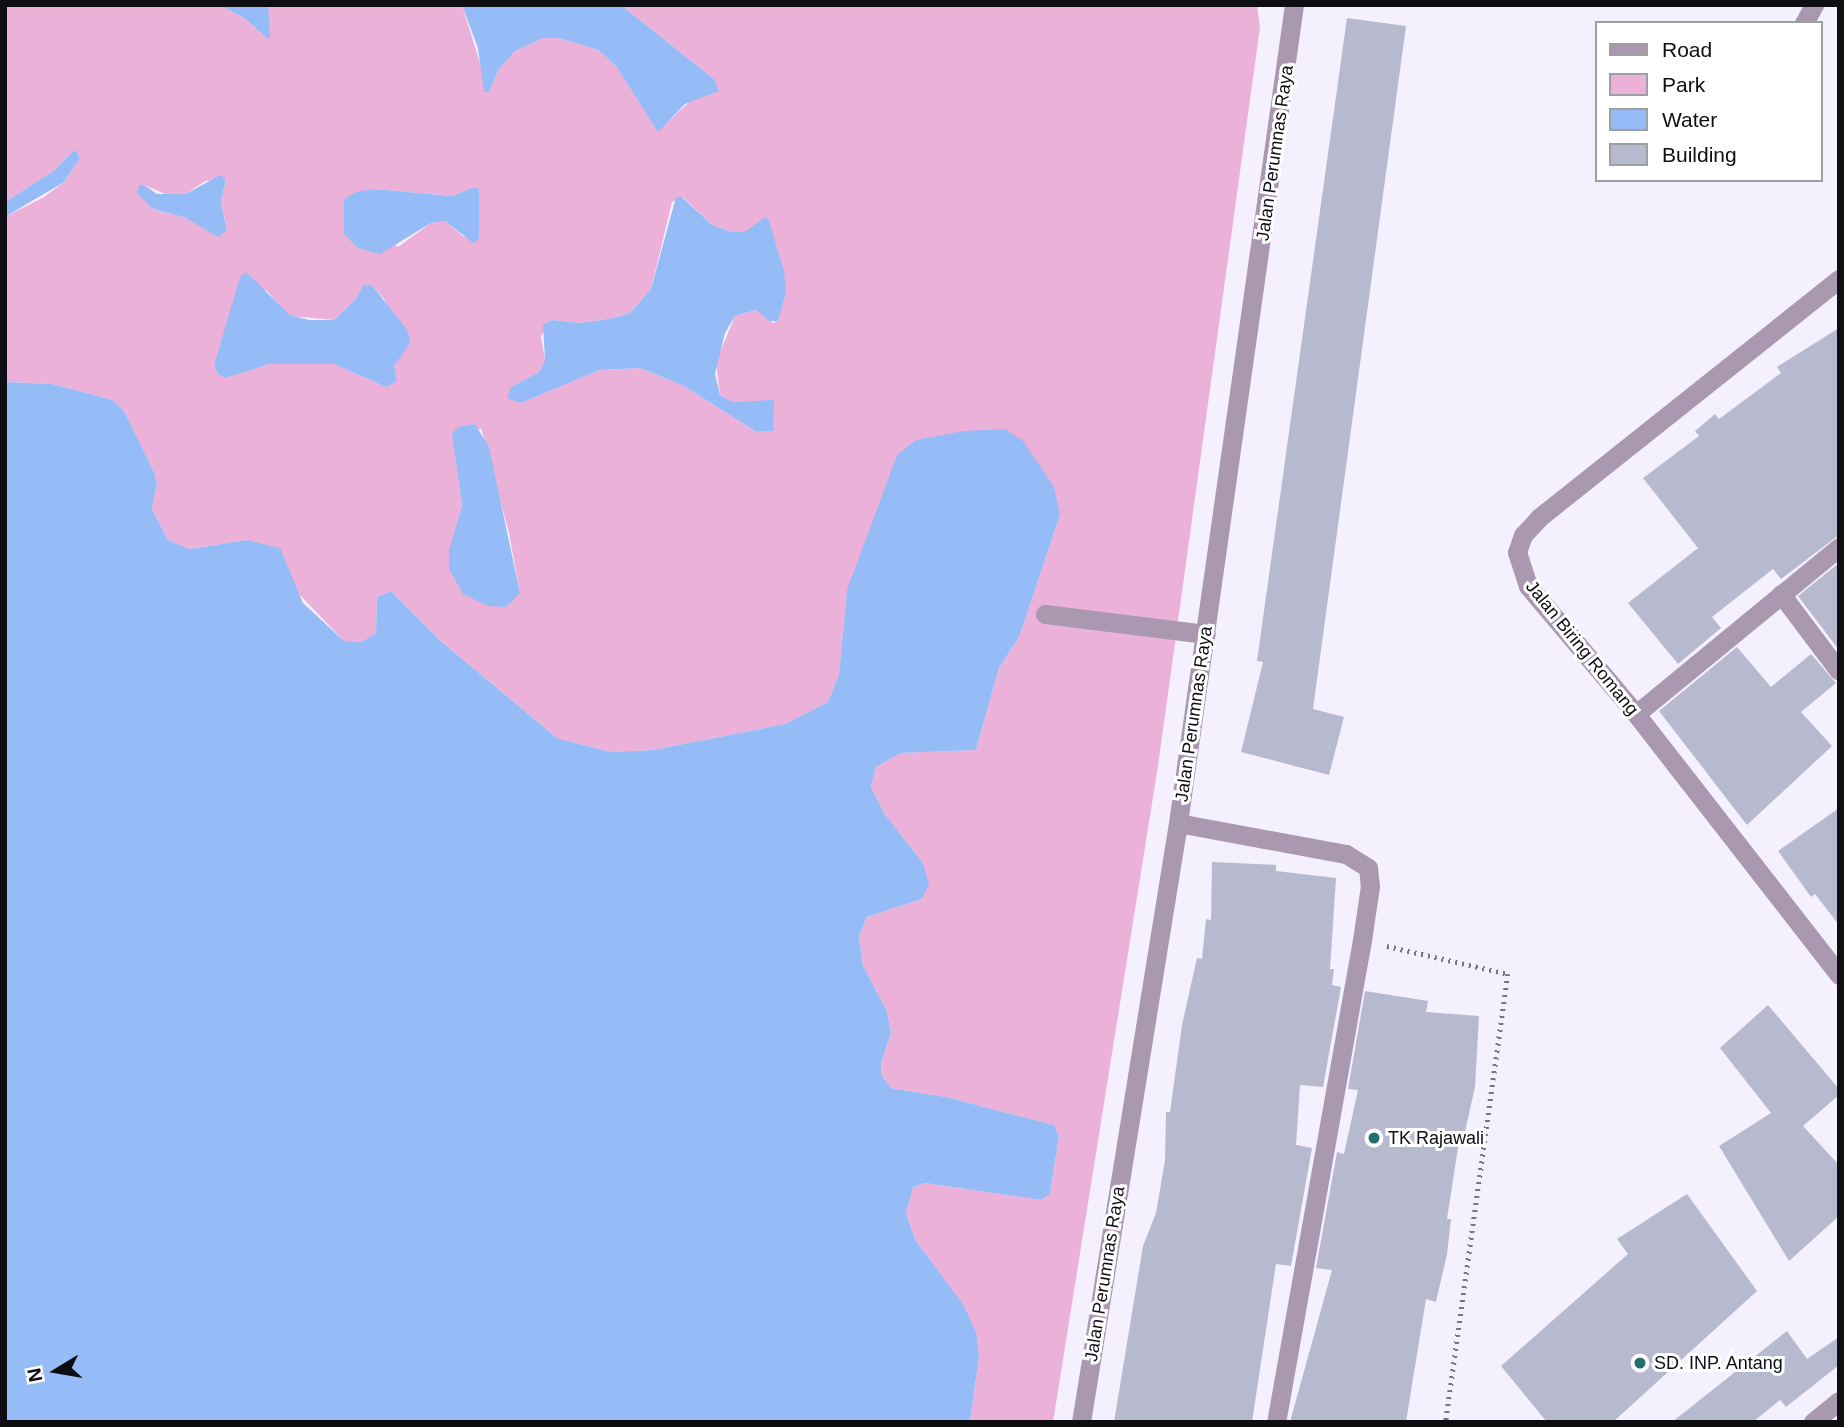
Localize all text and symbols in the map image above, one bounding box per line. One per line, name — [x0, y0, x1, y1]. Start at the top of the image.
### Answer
legend — [1596, 21, 1823, 182]
text: Road — [1662, 38, 1712, 61]
street label: Jalan Perumnas Raya — [1252, 64, 1298, 242]
text: Park — [1662, 73, 1705, 96]
text: Water — [1662, 108, 1717, 131]
text: Building — [1662, 143, 1737, 166]
street label: Jalan Biring Romang — [1521, 576, 1643, 720]
street label: Jalan Perumnas Raya — [1171, 625, 1217, 803]
place label: TK Rajawali — [1388, 1127, 1484, 1149]
marker: TK Rajawali — [1366, 1130, 1382, 1146]
street label: Jalan Perumnas Raya — [1080, 1185, 1130, 1363]
north arrow — [21, 1336, 91, 1406]
place label: SD. INP. Antang — [1654, 1352, 1784, 1374]
marker: SD. INP. Antang — [1632, 1355, 1648, 1371]
text: N — [23, 1366, 47, 1384]

